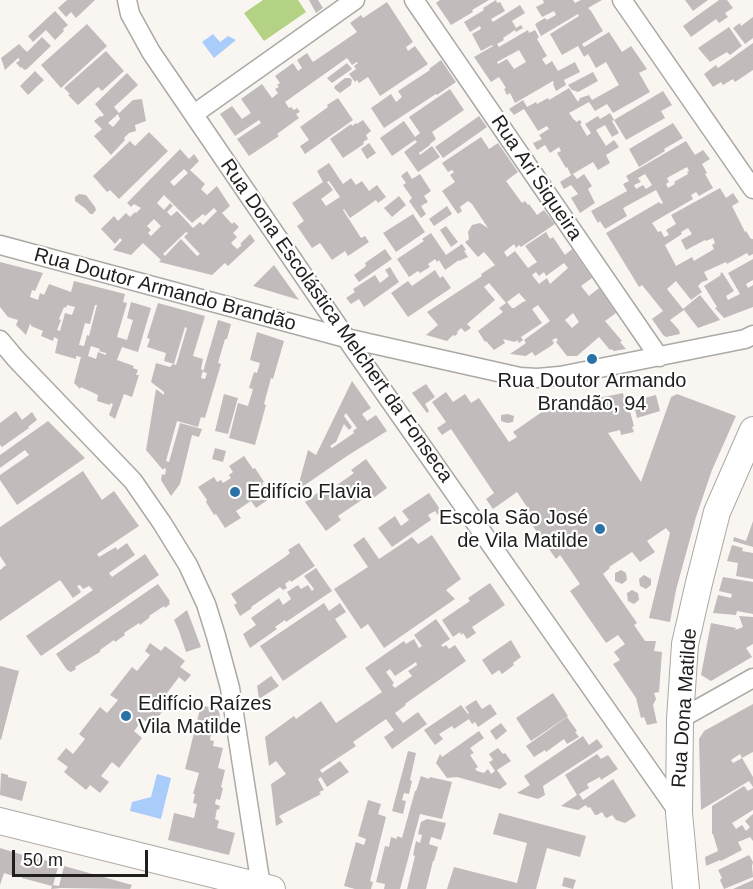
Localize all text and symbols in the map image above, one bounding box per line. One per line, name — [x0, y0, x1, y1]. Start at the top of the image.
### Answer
street label: Rua Ari Siqueira — [485, 111, 587, 245]
street label: Rua Dona Escolástica Melchert da Fonseca — [215, 155, 457, 487]
street label: Rua Doutor Armando Brandão — [31, 243, 299, 337]
marker: Rua Doutor Armando Brandão, 94 — [585, 352, 599, 366]
place label: Rua Doutor Armando Brandão, 94 — [498, 369, 686, 416]
place label: Edifício Flavia — [247, 480, 371, 504]
marker: Edifício Flavia — [228, 485, 242, 499]
place label: Escola São José de Vila Matilde — [439, 506, 588, 553]
marker: Escola São José de Vila Matilde — [593, 522, 607, 536]
street label: Rua Dona Matilde — [667, 627, 703, 789]
place label: Edifício Raízes Vila Matilde — [138, 692, 271, 739]
marker: Edifício Raízes Vila Matilde — [119, 709, 133, 723]
scale bar — [15, 838, 152, 876]
text: 50 m — [23, 850, 63, 870]

